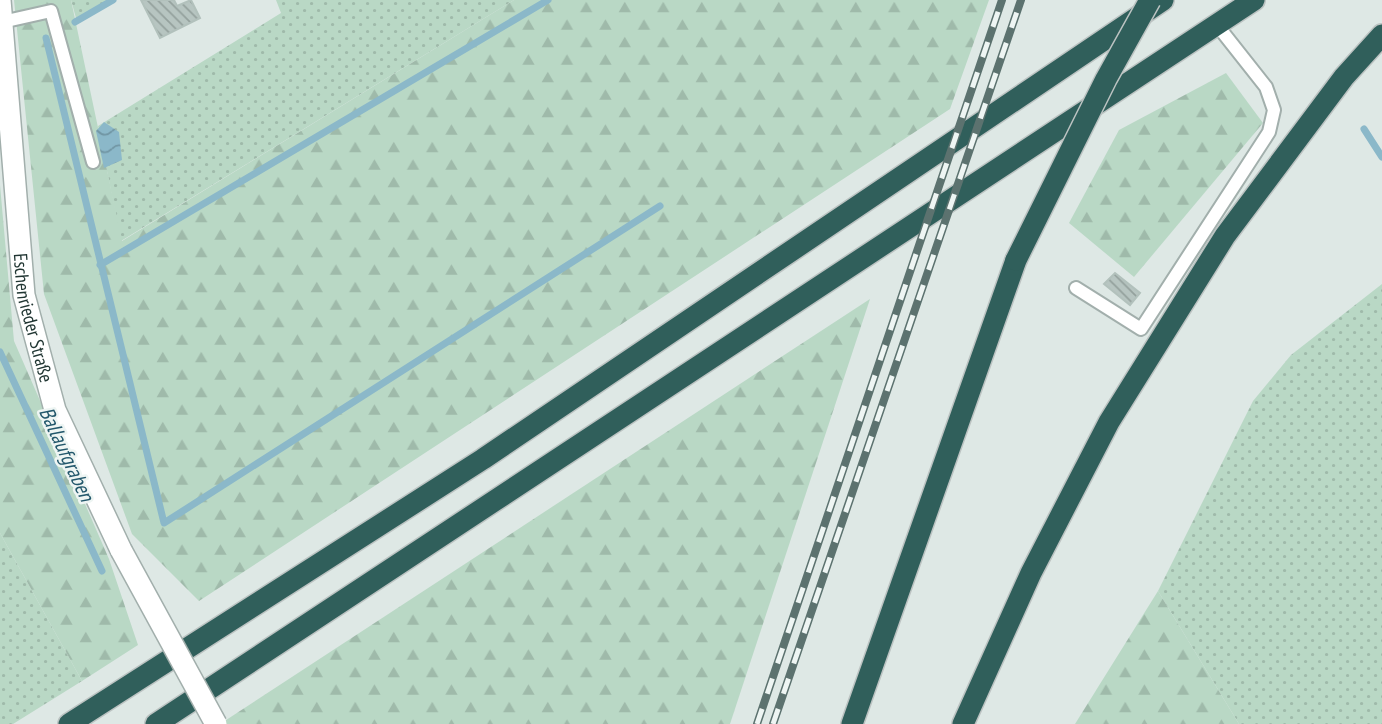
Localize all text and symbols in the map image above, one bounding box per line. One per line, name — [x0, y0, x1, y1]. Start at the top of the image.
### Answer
street label: Eschenrieder Straße — [9, 252, 59, 385]
water label: Ballaufgraben — [33, 402, 101, 507]

